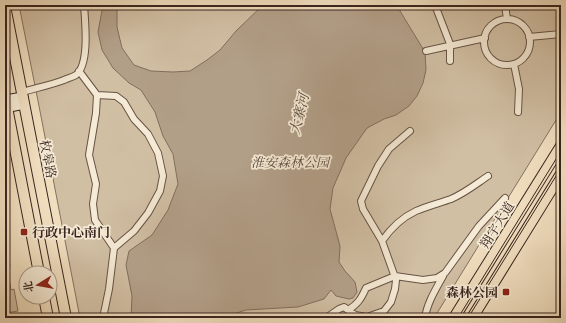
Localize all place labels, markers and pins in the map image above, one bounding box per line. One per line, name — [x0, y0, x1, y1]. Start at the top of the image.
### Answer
place label: 行政中心南门 — [32, 223, 110, 242]
marker: 行政中心南门 — [19, 227, 29, 237]
place label: 森林公园 — [446, 283, 498, 302]
marker: 森林公园 — [501, 287, 511, 297]

